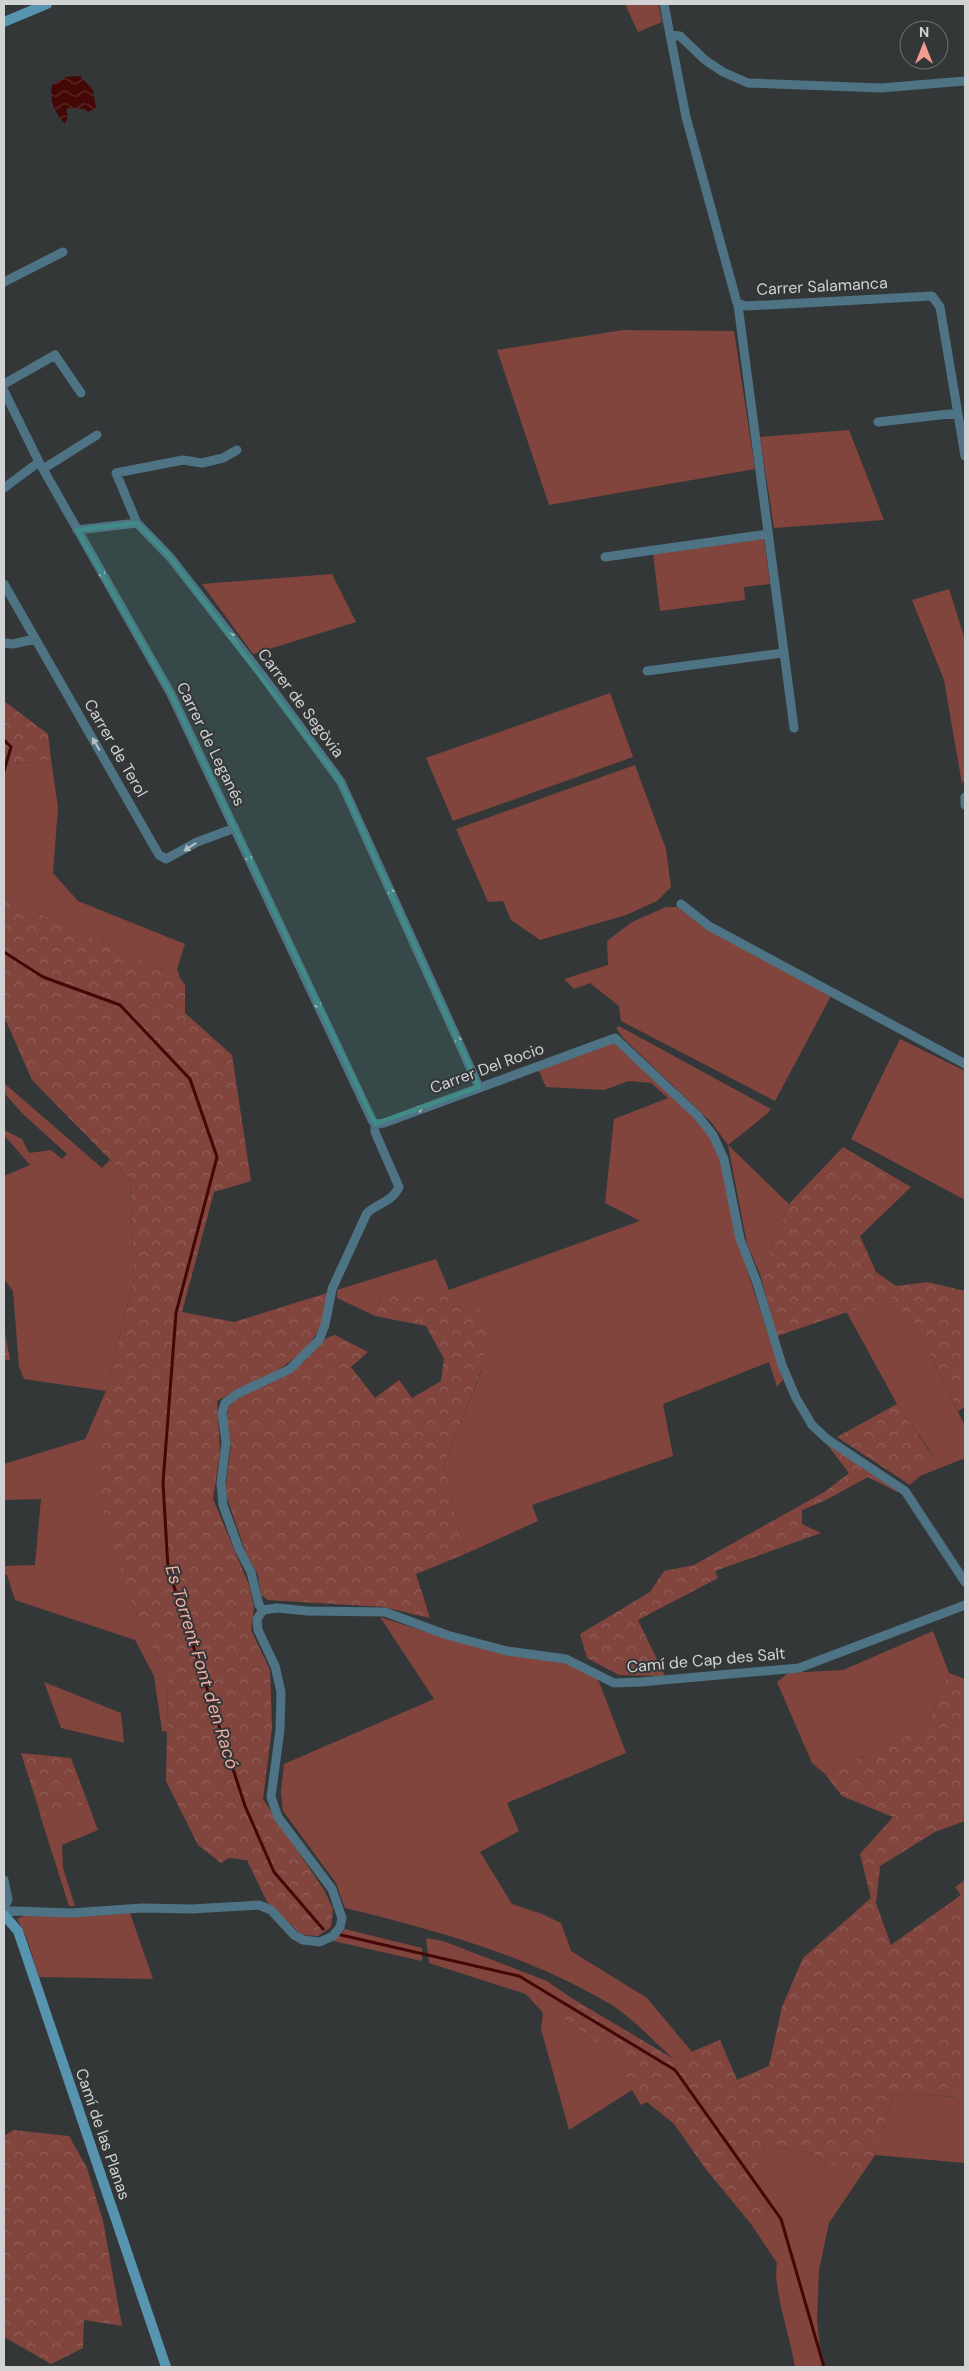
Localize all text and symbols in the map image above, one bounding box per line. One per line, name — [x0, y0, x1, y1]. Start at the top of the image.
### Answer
north arrow — [899, 20, 949, 70]
text: N — [919, 23, 929, 41]
street label: Carrer Salamanca — [756, 272, 888, 300]
one-way arrow — [97, 565, 105, 580]
one-way arrow — [228, 632, 239, 645]
street label: Carrer de Segòvia — [253, 644, 349, 762]
street label: Carrer de Leganés — [172, 679, 250, 809]
street label: Carrer de Terol — [79, 695, 153, 801]
one-way arrow — [92, 737, 100, 752]
one-way arrow — [183, 842, 196, 851]
one-way arrow — [244, 849, 252, 863]
one-way arrow — [387, 887, 395, 901]
one-way arrow — [313, 996, 321, 1010]
one-way arrow — [454, 1035, 462, 1049]
street label: Carrer Del Rocio — [427, 1038, 547, 1098]
one-way arrow — [409, 1106, 424, 1114]
water label: Es Torrent Font d'en Racó — [160, 1562, 244, 1772]
street label: Camí de Cap des Salt — [626, 1643, 786, 1677]
street label: Camí de las Planas — [71, 2065, 135, 2203]

